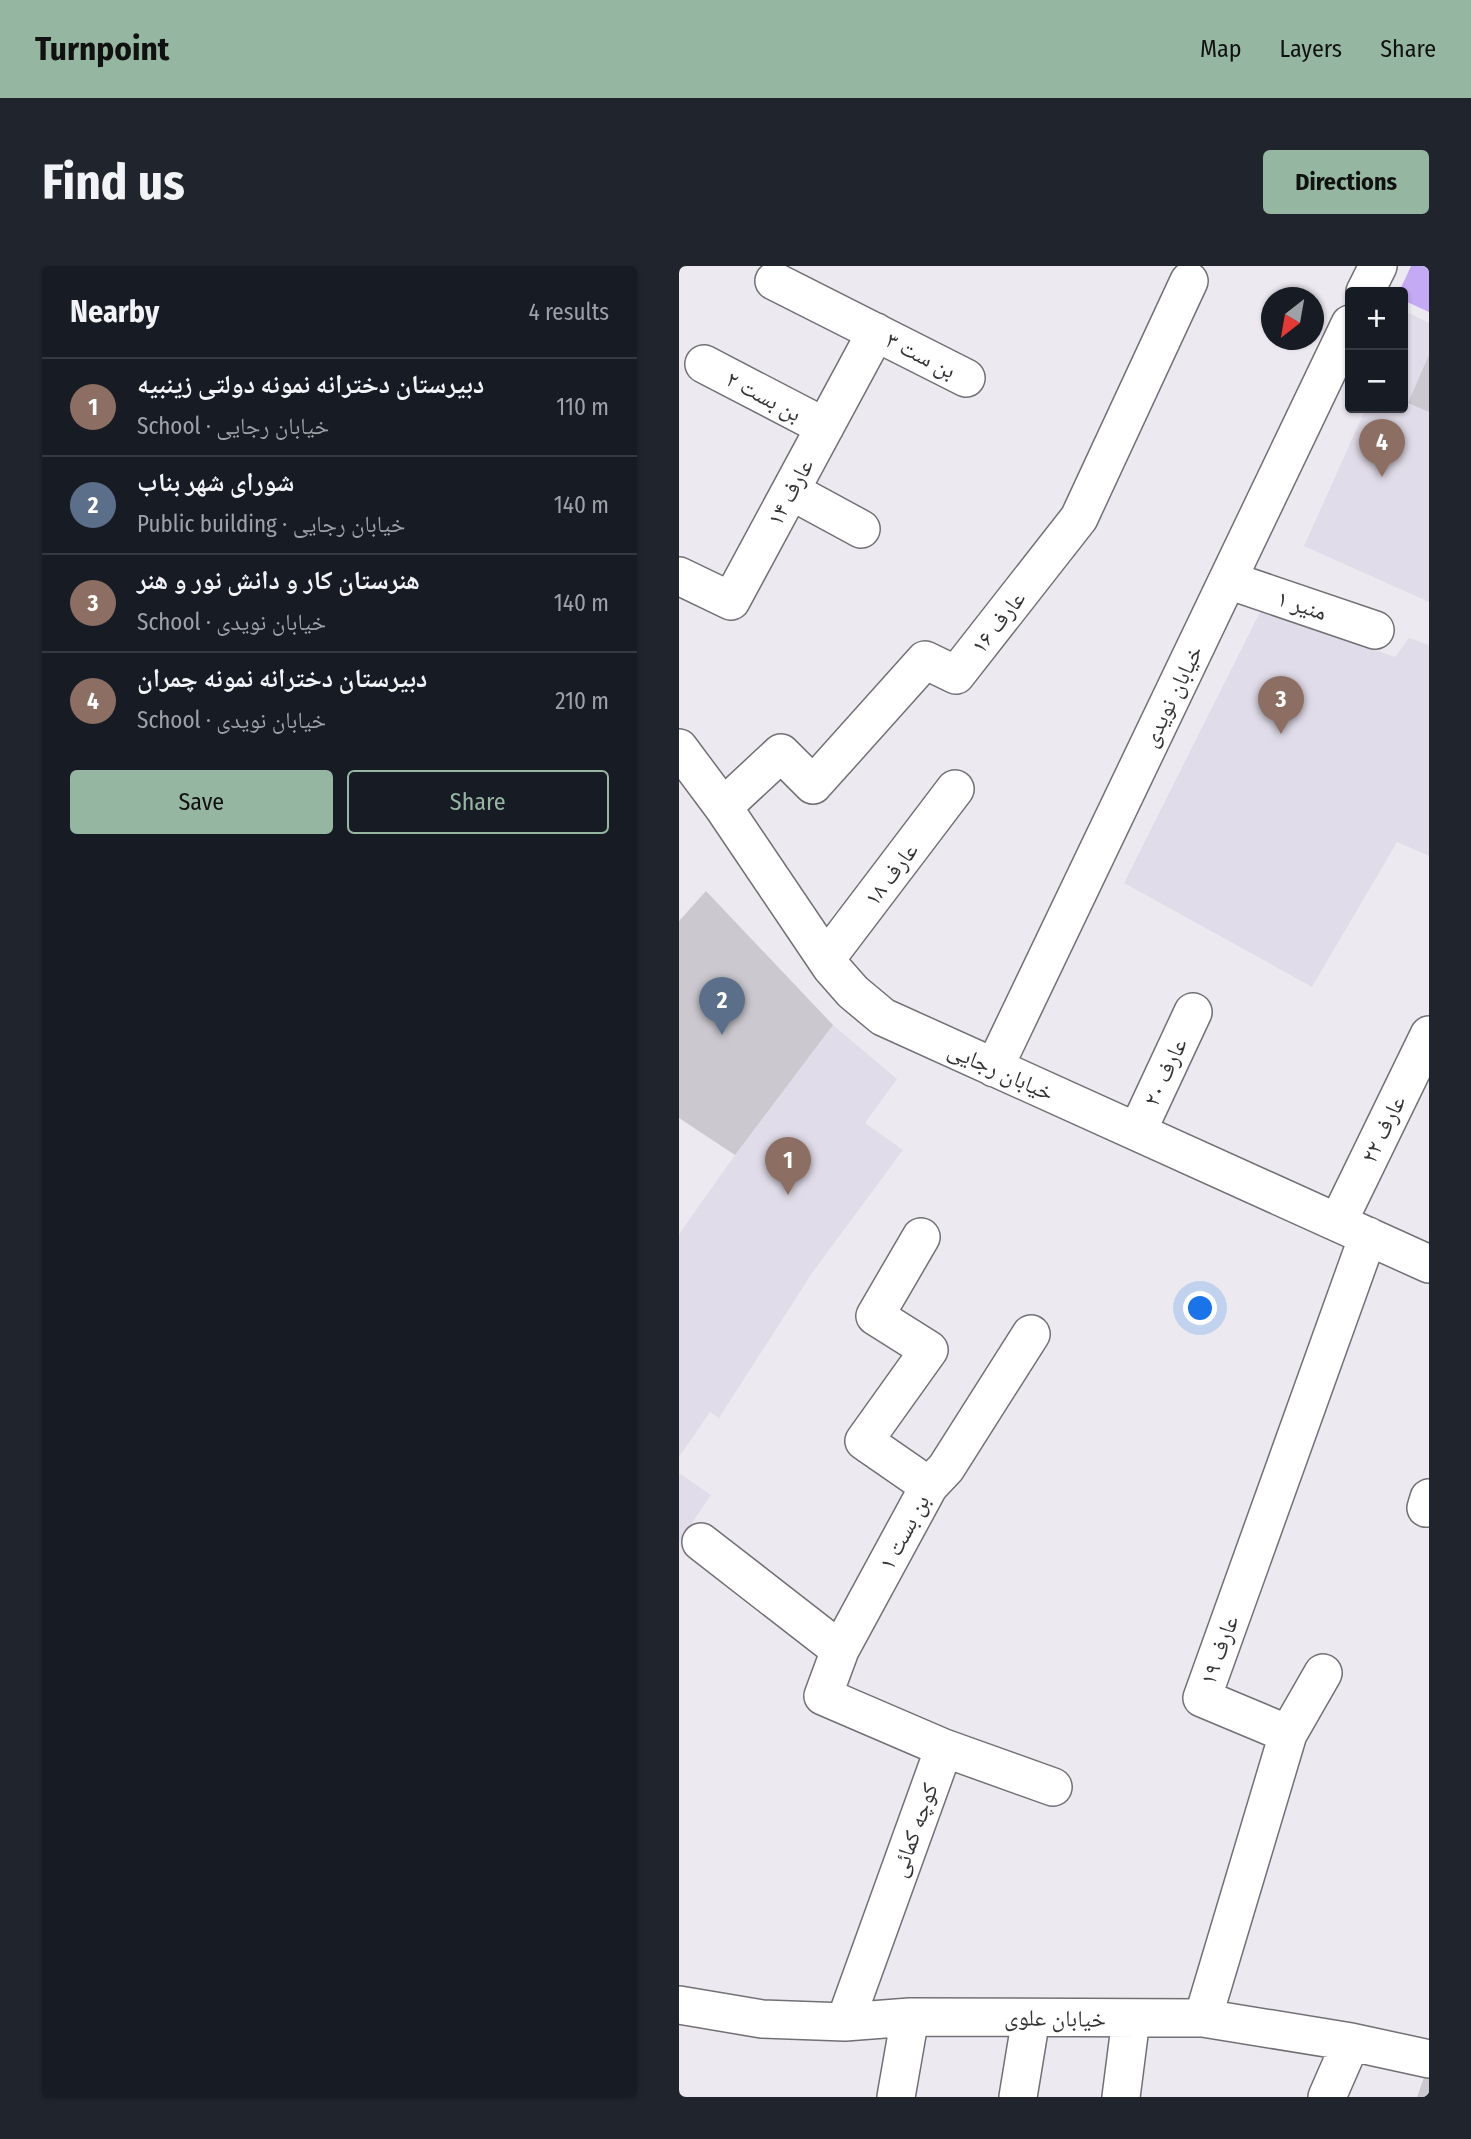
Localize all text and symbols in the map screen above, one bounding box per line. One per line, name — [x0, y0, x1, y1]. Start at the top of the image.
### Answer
text: Turnpoint — [35, 29, 169, 69]
text: Map — [1200, 35, 1242, 63]
text: Layers — [1280, 35, 1342, 63]
text: Share — [1380, 35, 1436, 63]
button: Directions — [1263, 150, 1429, 214]
text: Find us — [42, 153, 185, 212]
north arrow — [1261, 287, 1324, 350]
map controls — [1345, 287, 1408, 413]
button: + — [1345, 287, 1408, 350]
text: Nearby — [70, 294, 159, 330]
text: 4 results — [528, 298, 609, 326]
street label: بن ست ۳ — [881, 326, 961, 384]
button: − — [1345, 350, 1408, 413]
street label: بن بست ۲ — [722, 365, 806, 427]
text: دبیرستان دخترانه نمونه دولتی زینبیه — [137, 369, 484, 400]
text: 1 — [88, 393, 98, 421]
text: 110 m — [556, 393, 609, 421]
text: School · خیابان رجایی — [137, 412, 329, 440]
pin: 4 — [1359, 419, 1405, 477]
street label: عارف ۱۴ — [761, 453, 819, 530]
text: شورای شهر بناب — [137, 467, 294, 498]
text: 2 — [88, 491, 98, 519]
text: 140 m — [554, 491, 609, 519]
text: Public building · خیابان رجایی — [137, 510, 405, 538]
text: هنرستان کار و دانش نور و هنر — [137, 565, 420, 596]
street label: منیر ۱ — [1274, 584, 1330, 626]
street label: عارف ۱۶ — [965, 585, 1031, 659]
text: 3 — [88, 589, 98, 617]
text: 140 m — [554, 589, 609, 617]
text: School · خیابان نویدی — [137, 608, 326, 636]
street label: خیابان نویدی — [1135, 640, 1209, 752]
text: دبیرستان دخترانه نمونه چمران — [137, 663, 427, 694]
pin: 3 — [1258, 676, 1304, 734]
text: 4 — [87, 687, 99, 715]
text: 210 m — [555, 687, 609, 715]
text: School · خیابان نویدی — [137, 706, 326, 734]
button: Save — [70, 770, 333, 834]
button: Share — [347, 770, 609, 834]
street label: عارف ۱۸ — [858, 837, 924, 911]
pin: 2 — [699, 977, 745, 1035]
street label: عارف ۲۰ — [1137, 1033, 1193, 1110]
street label: خیابان رجایی — [944, 1035, 1058, 1107]
street label: عارف ۲۲ — [1355, 1090, 1412, 1167]
pin: 1 — [765, 1137, 811, 1195]
your location — [1183, 1291, 1217, 1325]
street label: بن بست ۱ — [873, 1490, 935, 1574]
street label: عارف ۱۹ — [1194, 1611, 1245, 1689]
street label: کوچه کمائی — [884, 1779, 944, 1881]
street label: خیابان علوی — [1004, 2003, 1106, 2033]

